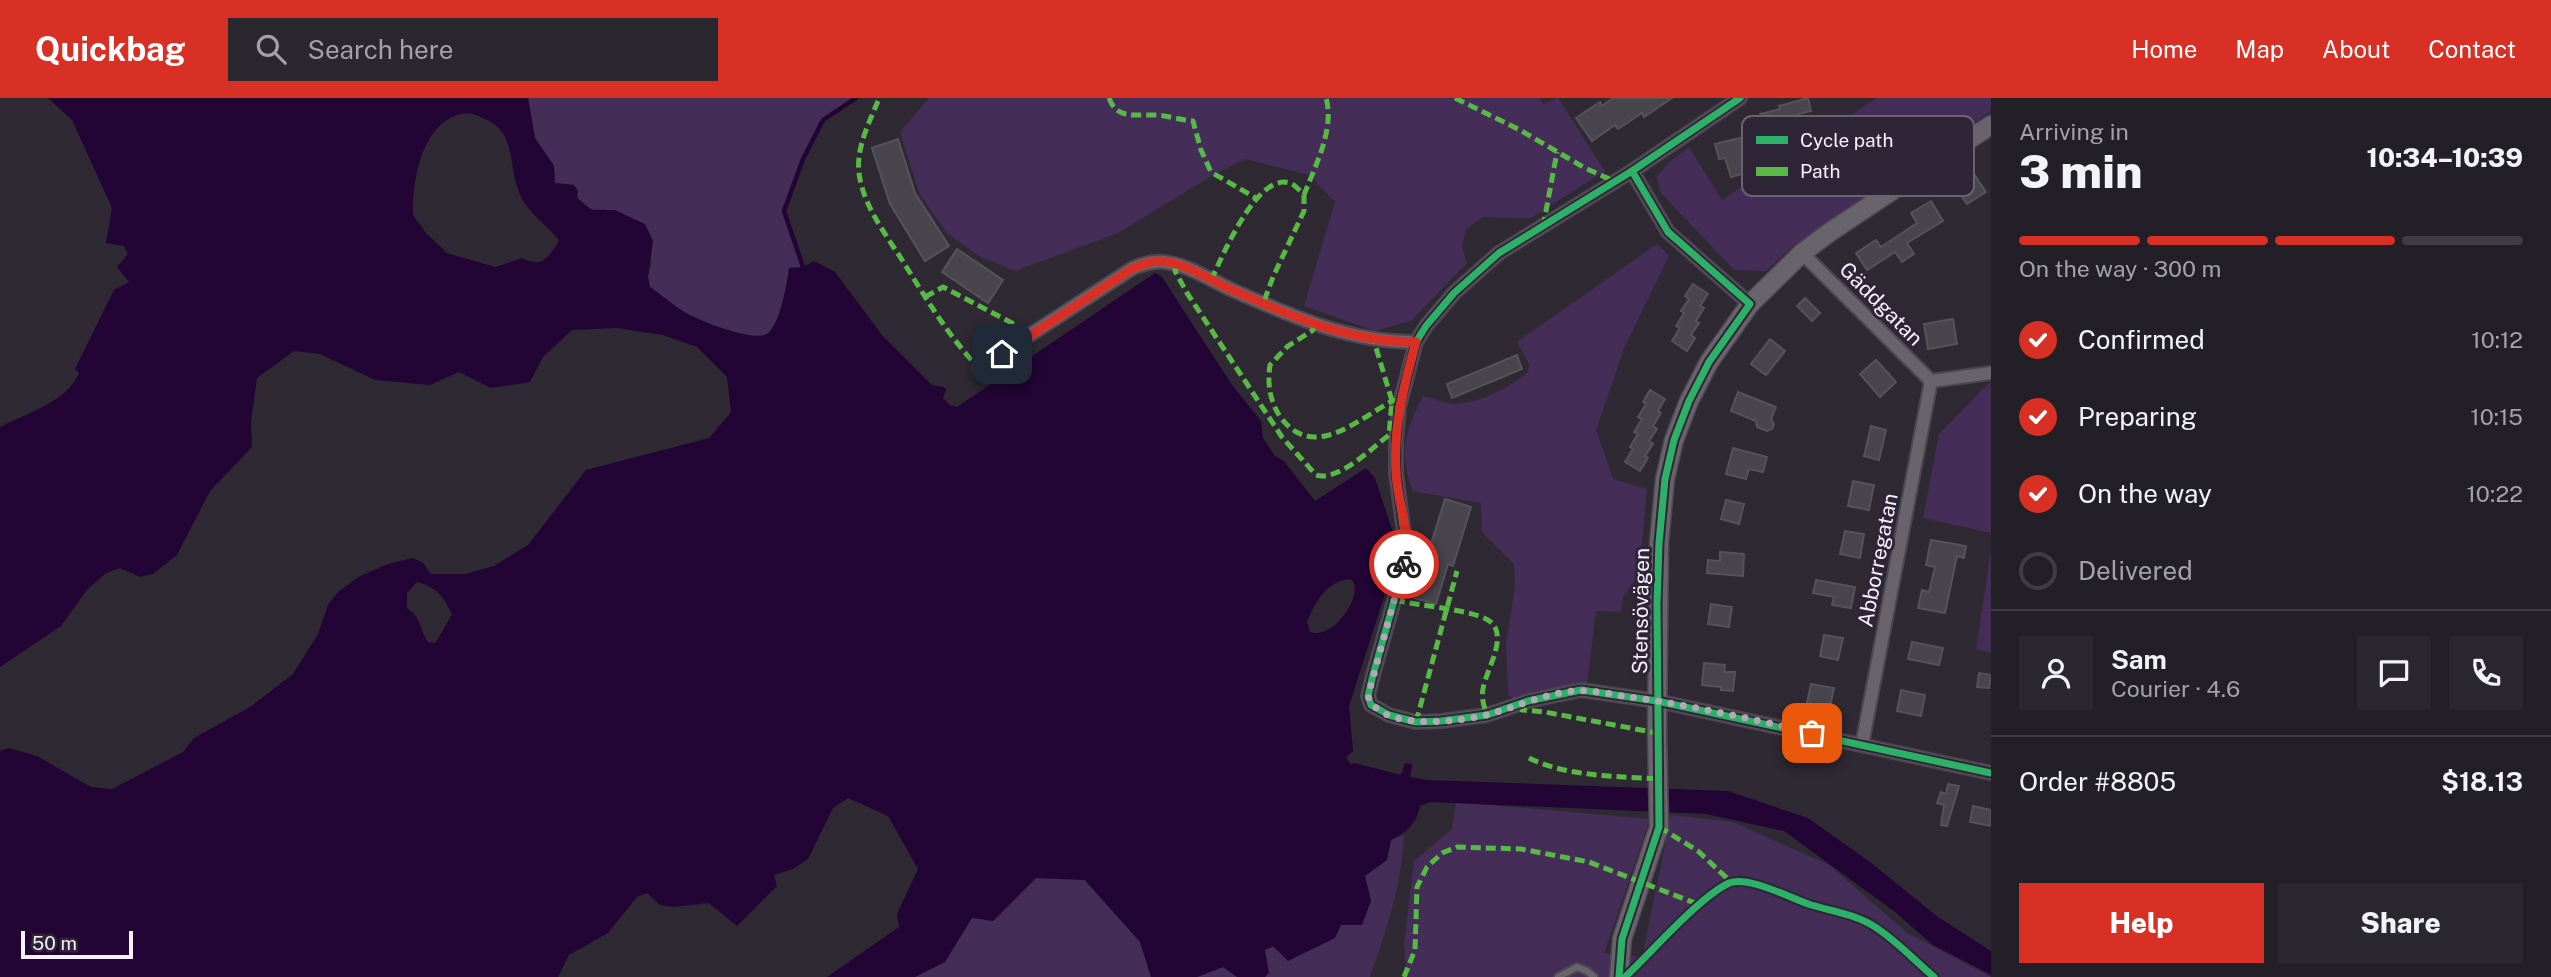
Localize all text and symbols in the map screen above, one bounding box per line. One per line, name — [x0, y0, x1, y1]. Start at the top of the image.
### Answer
search box — [228, 18, 718, 81]
text: Quickbag — [35, 30, 186, 68]
icon: search — [252, 30, 290, 68]
text: Search here — [308, 34, 454, 65]
text: Home — [2131, 35, 2197, 63]
text: Map — [2235, 35, 2284, 63]
text: About — [2322, 35, 2390, 63]
text: Contact — [2428, 35, 2516, 63]
legend — [1742, 116, 1974, 196]
text: Arriving in — [2019, 118, 2129, 145]
text: Cycle path — [1800, 129, 1893, 151]
text: 10:34–10:39 — [2367, 142, 2523, 173]
text: 3 min — [2019, 144, 2143, 198]
text: Path — [1800, 160, 1840, 182]
text: On the way · 300 m — [2019, 255, 2221, 282]
street label: Gäddgatan — [1834, 257, 1928, 351]
icon: check — [2019, 321, 2057, 359]
pin — [972, 324, 1032, 384]
text: Confirmed — [2078, 324, 2205, 355]
text: 10:12 — [2471, 326, 2523, 353]
icon: home — [983, 335, 1021, 373]
icon: check — [2019, 398, 2057, 436]
text: Preparing — [2078, 401, 2197, 432]
text: 10:15 — [2470, 403, 2523, 430]
icon: check — [2019, 475, 2057, 513]
text: On the way — [2078, 478, 2212, 509]
text: 10:22 — [2467, 480, 2523, 507]
street label: Abborregatan — [1852, 491, 1903, 629]
courier — [1369, 529, 1439, 599]
icon: bike — [1385, 545, 1423, 583]
street label: Stensövägen — [1627, 548, 1654, 674]
text: Delivered — [2078, 555, 2193, 586]
button: person — [2019, 636, 2093, 710]
button: chat — [2357, 636, 2431, 710]
button: phone — [2449, 636, 2523, 710]
text: Sam — [2111, 644, 2167, 675]
text: Courier · 4.6 — [2111, 675, 2240, 702]
pin — [1782, 703, 1842, 763]
icon: bag — [1793, 714, 1831, 752]
text: Order #8805 — [2019, 766, 2176, 797]
text: $18.13 — [2441, 766, 2523, 797]
button: Help — [2019, 883, 2264, 963]
button: Share — [2278, 883, 2523, 963]
scale bar — [21, 928, 133, 960]
text: 50 m — [32, 932, 77, 954]

